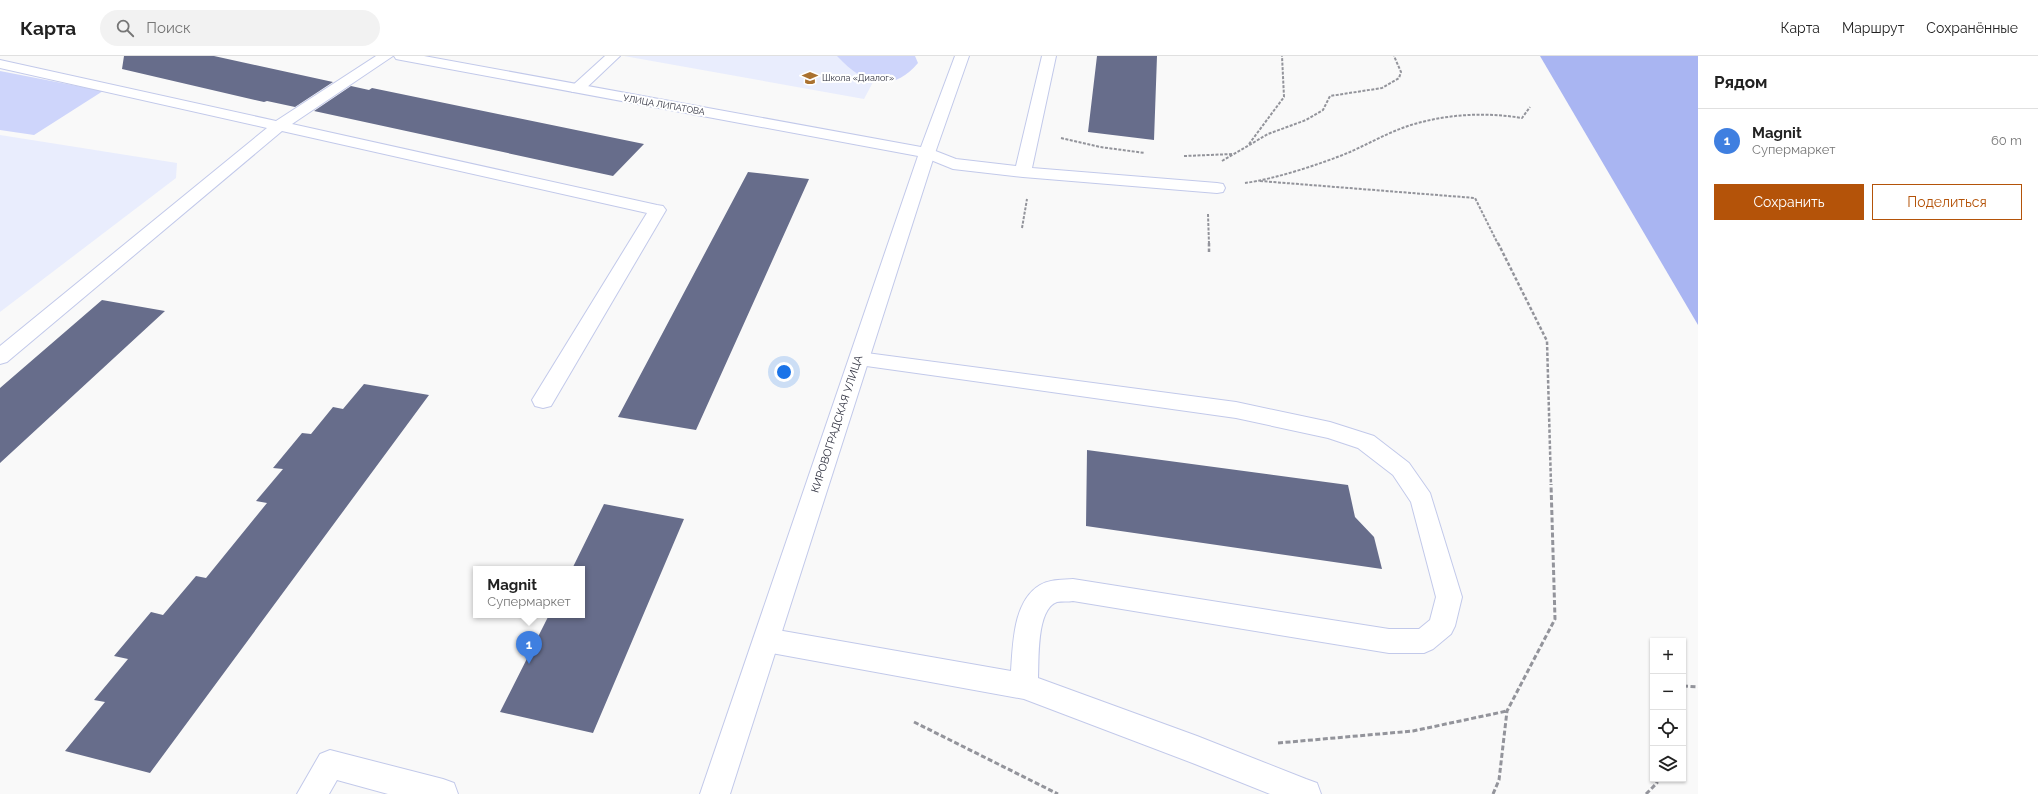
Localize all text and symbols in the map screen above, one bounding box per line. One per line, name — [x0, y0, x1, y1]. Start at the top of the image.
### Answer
search box — [100, 10, 380, 46]
text: Карта — [20, 17, 76, 39]
icon: search — [114, 17, 136, 39]
text: Поиск — [146, 19, 191, 37]
text: Карта — [1781, 20, 1820, 36]
text: Маршрут — [1842, 20, 1904, 36]
text: Сохранённые — [1926, 20, 2018, 36]
school or university icon: Школа «Диалог» — [801, 69, 819, 87]
text: Рядом — [1714, 72, 1767, 92]
place label: Школа «Диалог» — [822, 73, 894, 83]
street label: УЛИЦА ЛИПАТОВА — [622, 93, 706, 117]
text: Magnit — [1752, 124, 1802, 142]
text: 1 — [1724, 133, 1730, 148]
text: 60 m — [1991, 133, 2022, 148]
text: Супермаркет — [1752, 142, 1835, 157]
button: Сохранить — [1714, 184, 1864, 220]
button: Поделиться — [1872, 184, 2022, 220]
street label: КИРОВОГРАДСКАЯ УЛИЦА — [809, 353, 866, 495]
your location — [774, 362, 794, 382]
popup — [473, 566, 585, 618]
text: Magnit — [487, 576, 537, 594]
text: Супермаркет — [487, 594, 571, 609]
pin: 1 — [516, 631, 542, 664]
map controls — [1650, 638, 1686, 782]
button: + — [1650, 638, 1686, 674]
button: − — [1650, 674, 1686, 710]
button: locate — [1650, 710, 1686, 746]
button: layers — [1650, 746, 1686, 782]

